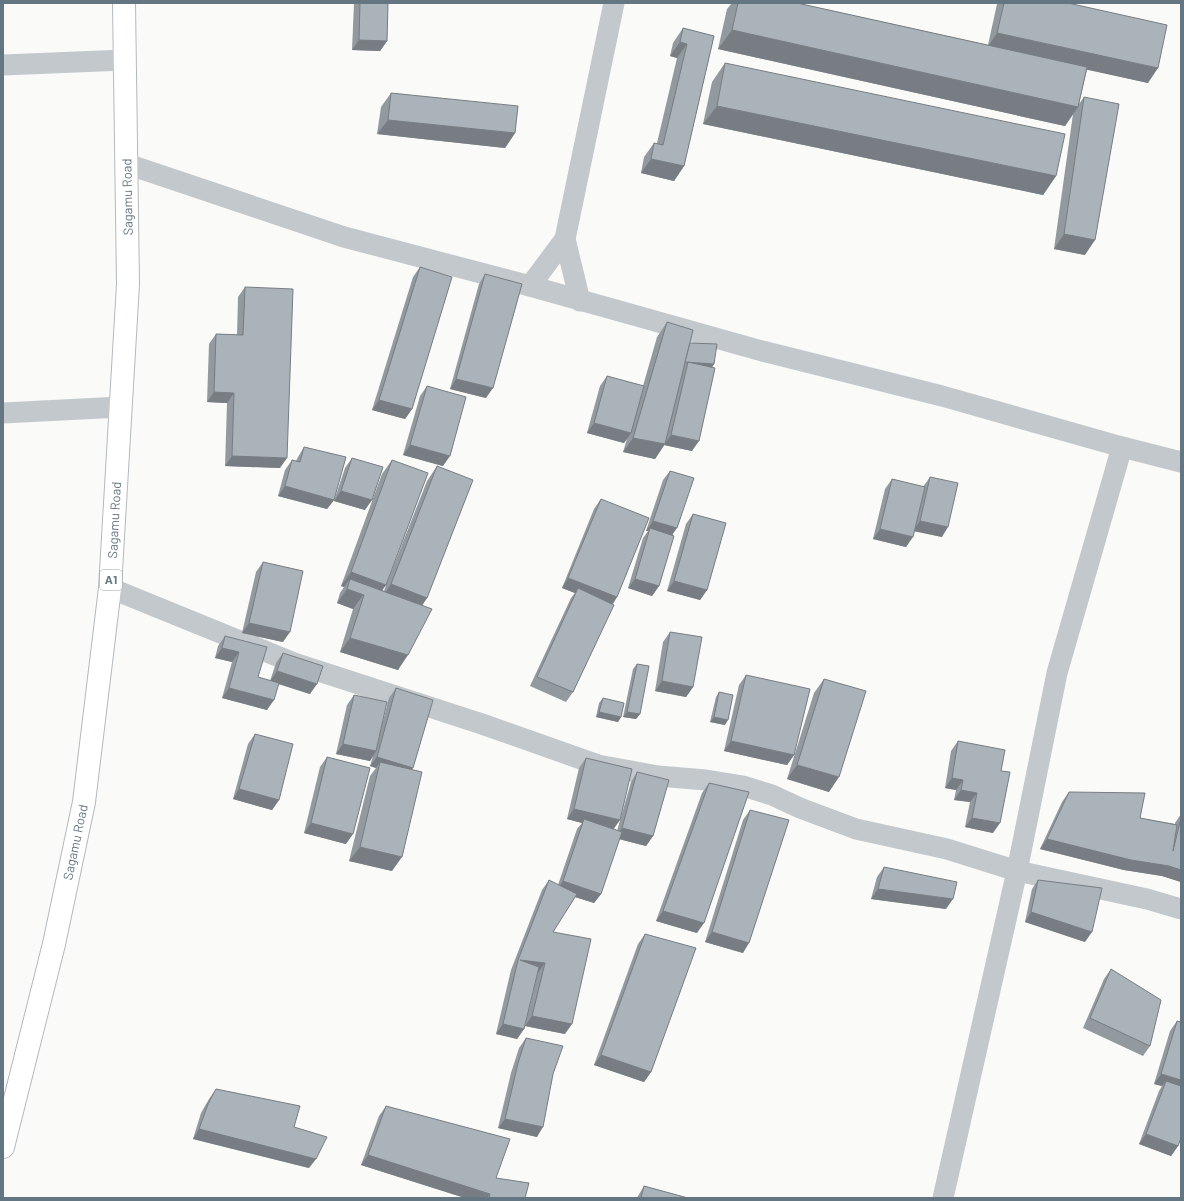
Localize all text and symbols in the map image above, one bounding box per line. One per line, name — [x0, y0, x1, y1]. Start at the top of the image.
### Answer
street label: Sagamu Road — [118, 158, 136, 236]
street label: Sagamu Road — [104, 481, 124, 559]
road number: A1 — [100, 570, 122, 590]
street label: Sagamu Road — [59, 803, 91, 881]

